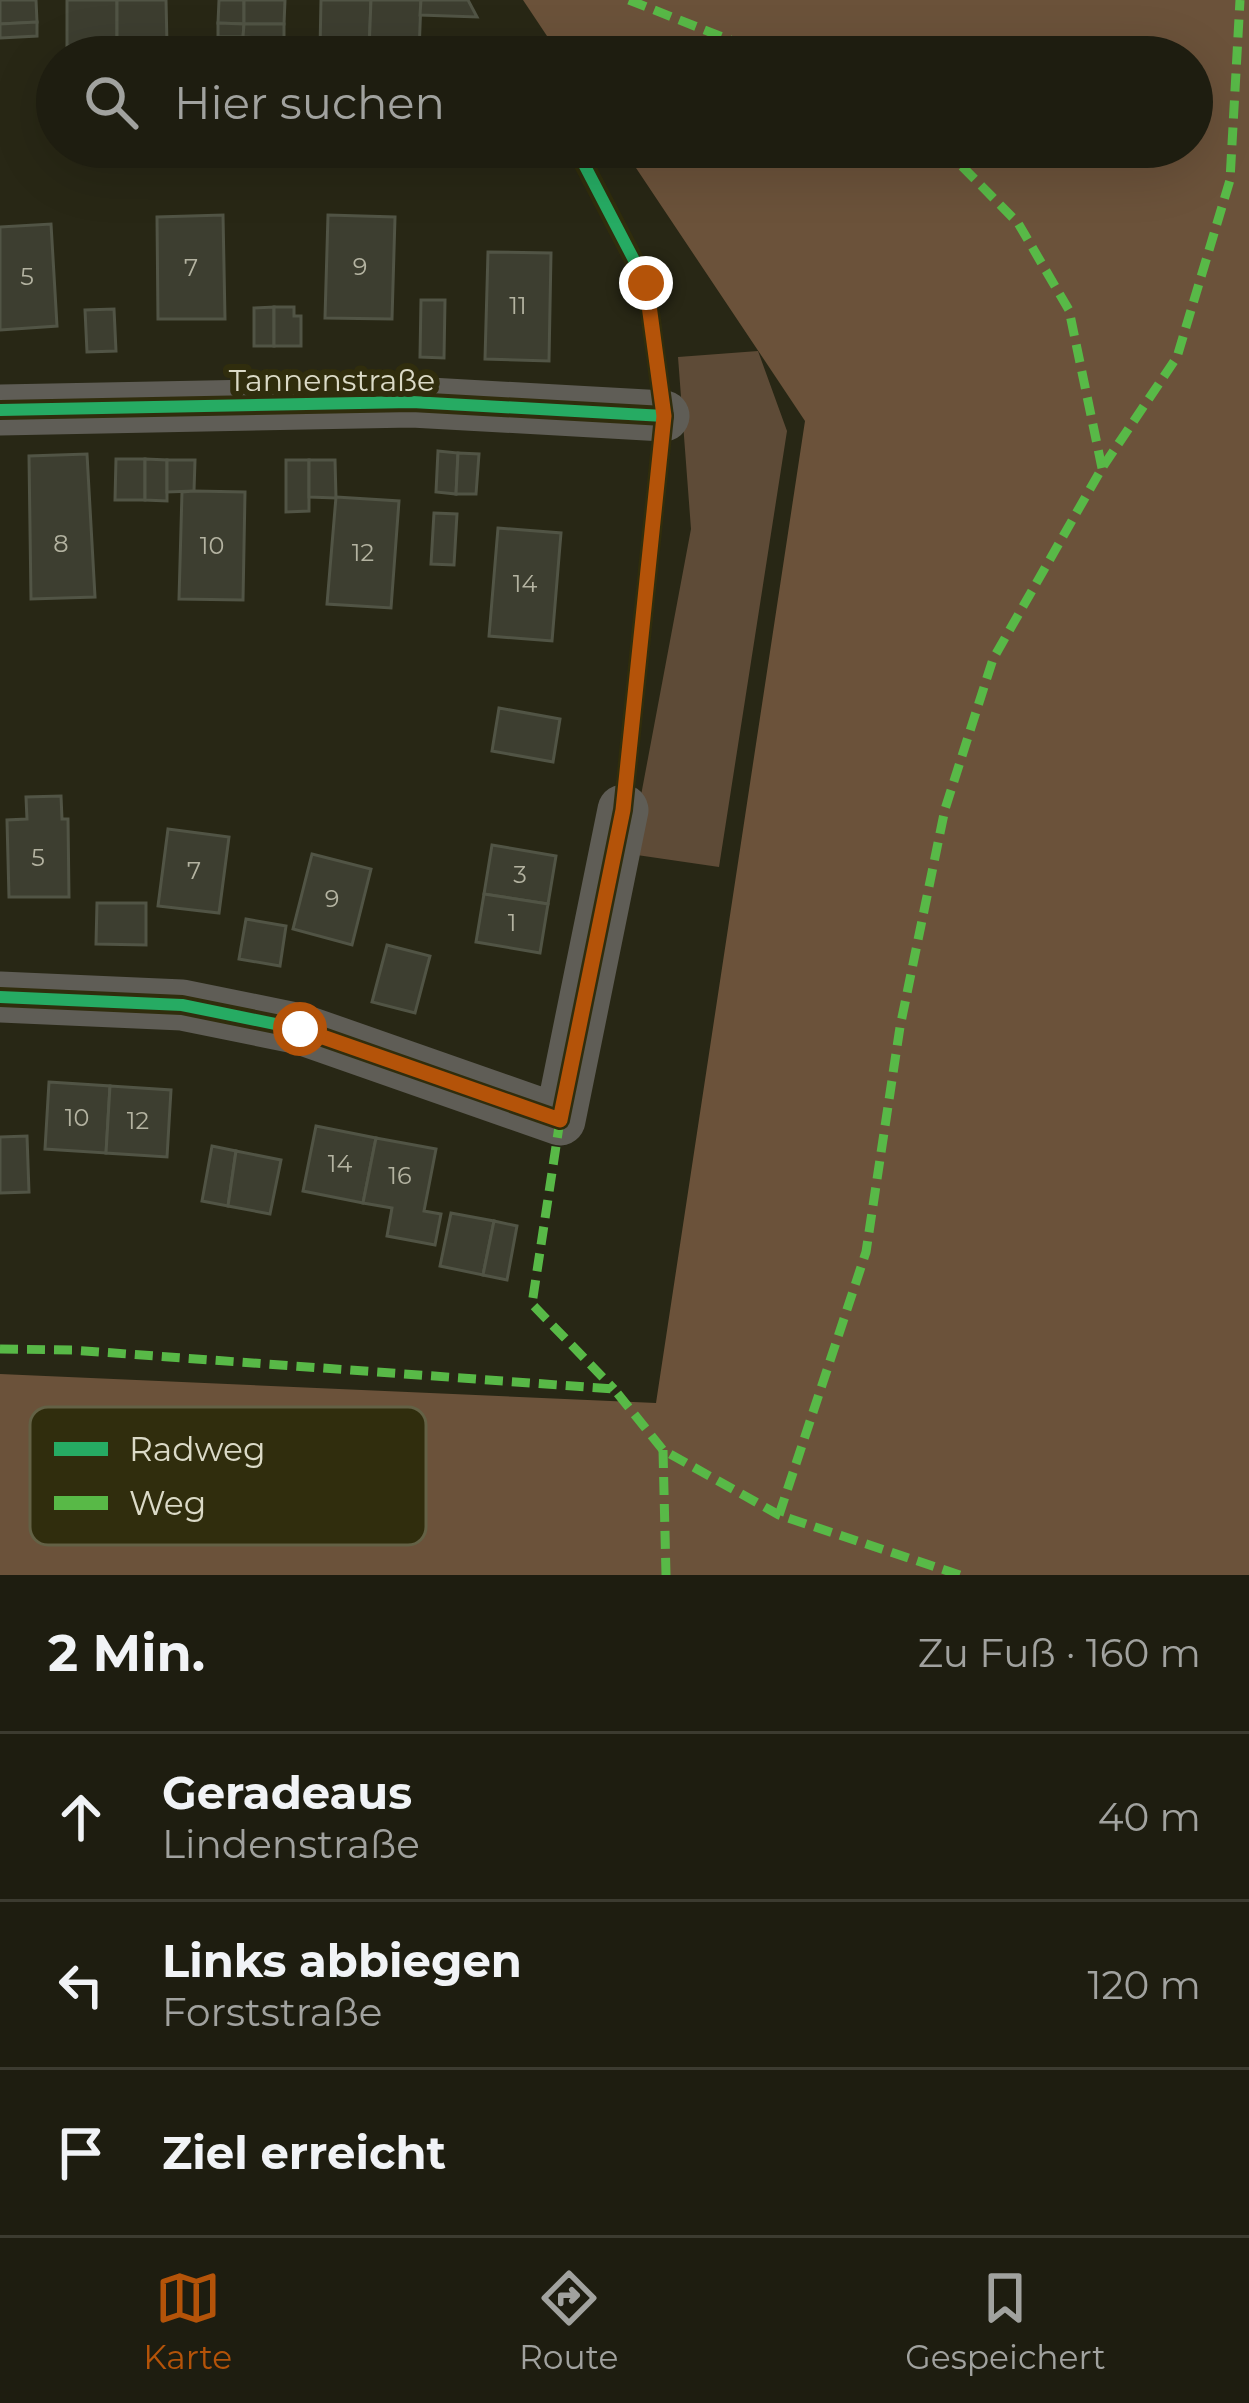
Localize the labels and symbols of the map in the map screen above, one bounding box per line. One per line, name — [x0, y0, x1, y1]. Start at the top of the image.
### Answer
house number: 9 — [353, 252, 367, 281]
house number: 7 — [184, 253, 198, 282]
route end — [619, 256, 673, 310]
house number: 5 — [20, 262, 34, 291]
house number: 11 — [509, 291, 527, 320]
street label: Tannenstraße — [229, 362, 435, 399]
house number: 8 — [53, 529, 69, 558]
house number: 10 — [200, 531, 224, 560]
house number: 12 — [352, 538, 374, 567]
house number: 14 — [513, 569, 537, 598]
house number: 5 — [31, 843, 45, 872]
house number: 7 — [187, 856, 201, 885]
house number: 3 — [513, 860, 527, 889]
house number: 9 — [325, 884, 339, 913]
house number: 1 — [508, 908, 516, 937]
route start — [273, 1002, 327, 1056]
house number: 10 — [65, 1103, 89, 1132]
house number: 12 — [127, 1106, 149, 1135]
house number: 14 — [328, 1149, 352, 1178]
house number: 16 — [388, 1161, 412, 1190]
legend — [30, 1407, 426, 1545]
text: Radweg — [129, 1429, 266, 1469]
text: Weg — [129, 1483, 206, 1523]

